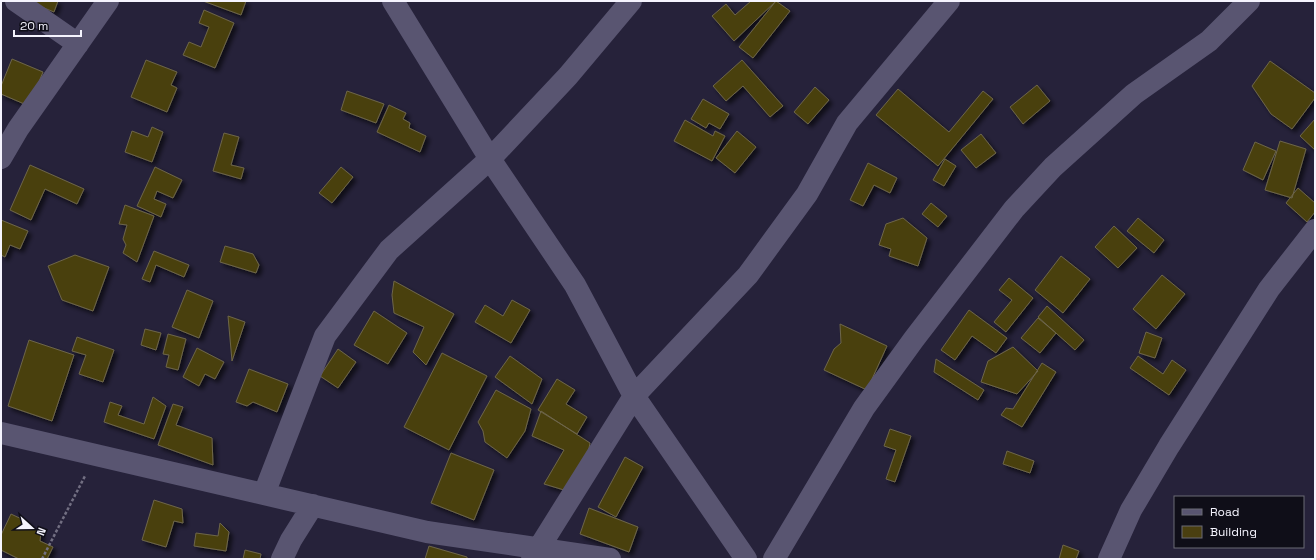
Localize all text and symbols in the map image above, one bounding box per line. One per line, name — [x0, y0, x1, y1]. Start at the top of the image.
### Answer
scale bar — [14, 12, 81, 38]
text: 20 m — [20, 18, 48, 34]
legend — [1174, 496, 1304, 548]
text: Road — [1210, 504, 1239, 520]
north arrow — [12, 508, 52, 548]
text: Building — [1210, 524, 1257, 540]
text: N — [33, 526, 49, 538]

